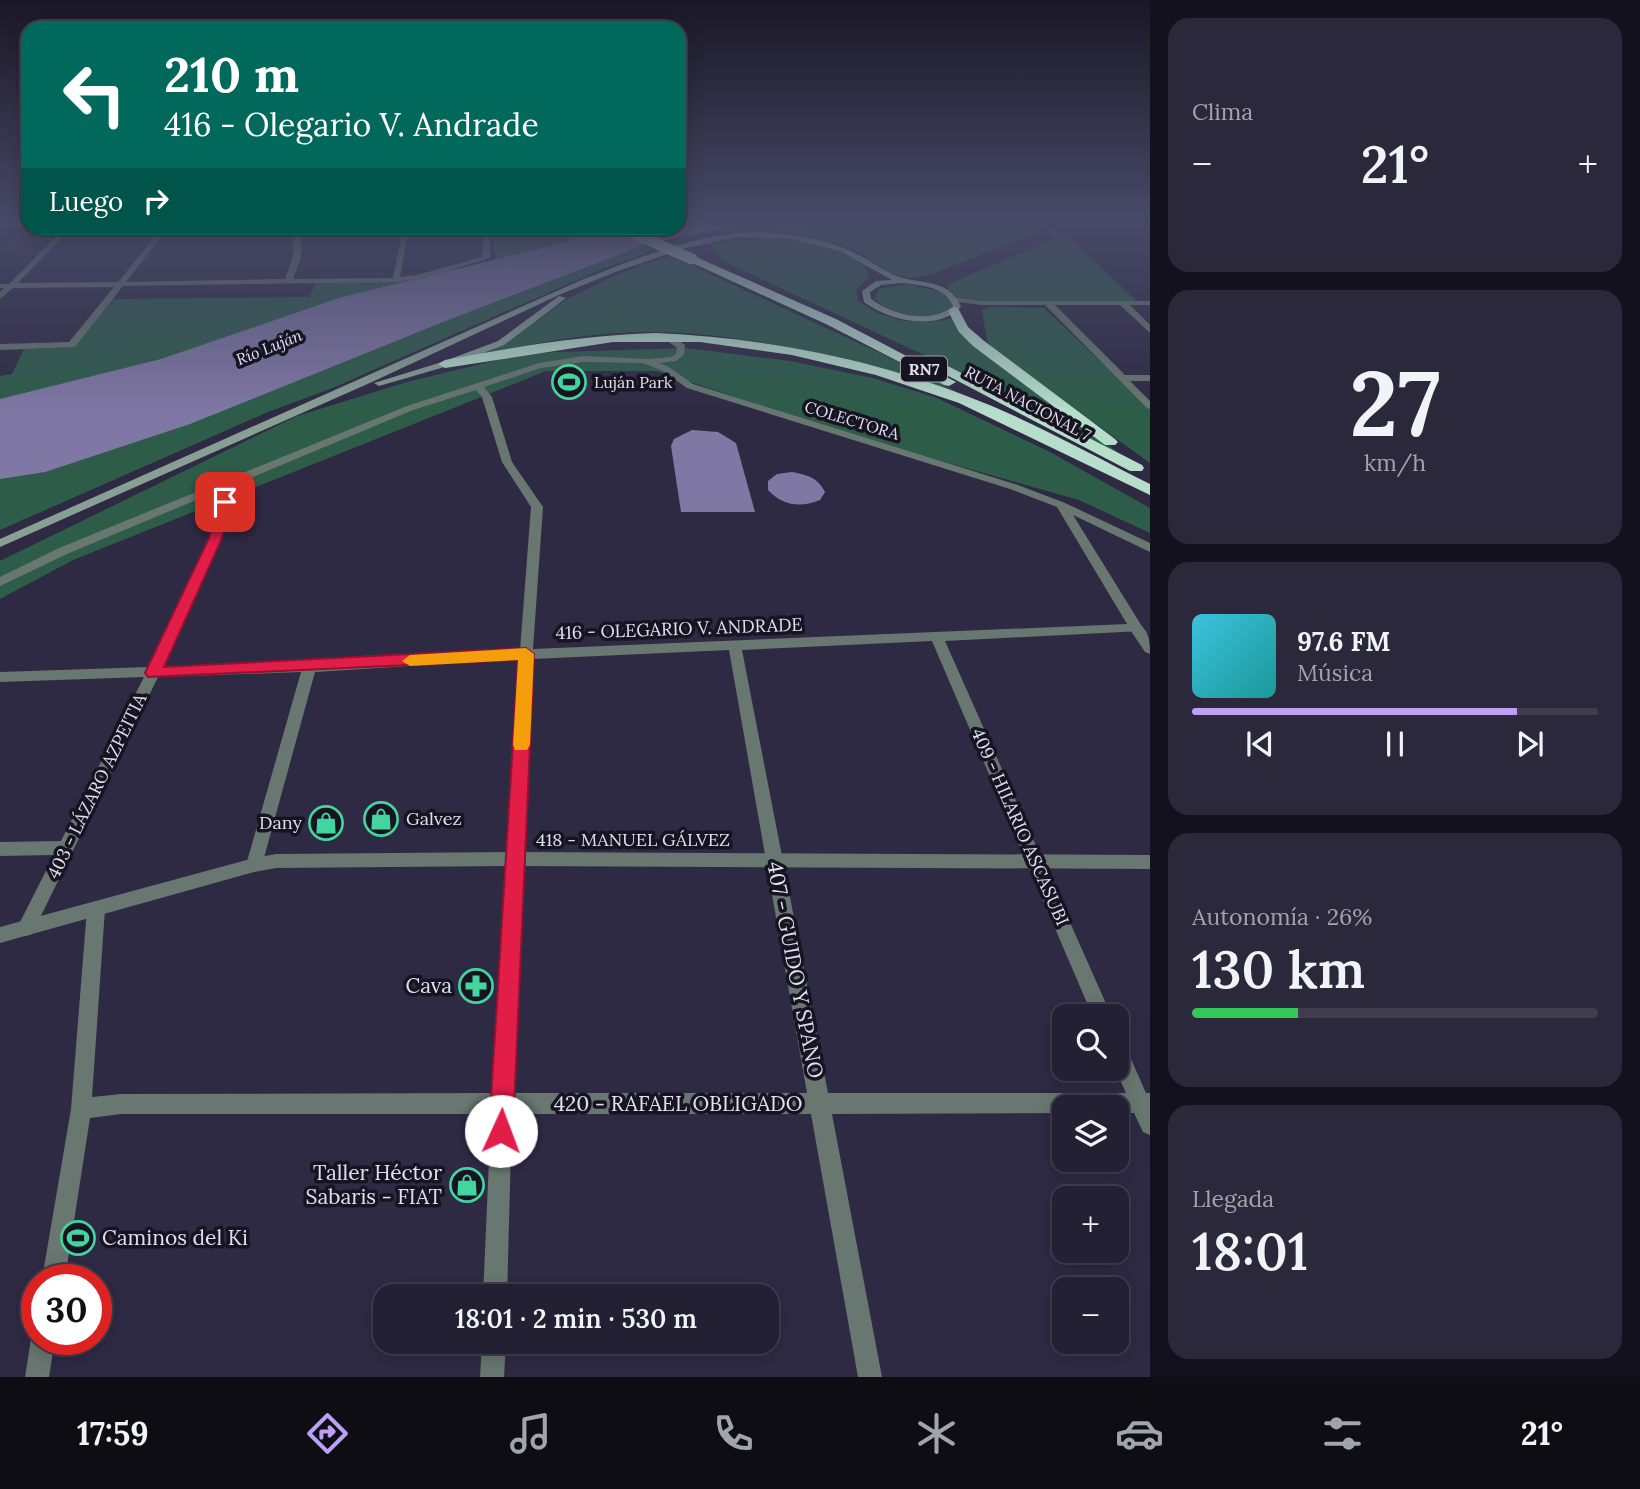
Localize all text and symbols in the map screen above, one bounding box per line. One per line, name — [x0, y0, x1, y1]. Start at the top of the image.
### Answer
text: 210 m — [164, 43, 299, 105]
icon: left — [49, 49, 140, 140]
text: Clima — [1192, 97, 1253, 126]
text: 416 - Olegario V. Andrade — [164, 104, 539, 145]
text: 21° — [1361, 131, 1429, 197]
text: − — [1192, 140, 1212, 188]
text: + — [1578, 140, 1598, 188]
icon: right — [137, 182, 175, 220]
text: Luego — [49, 185, 123, 218]
water label: Río Luján — [233, 325, 305, 369]
text: 27 — [1349, 344, 1441, 461]
road number: RN7 — [901, 356, 947, 382]
street label: RUTA NACIONAL 7 — [961, 361, 1095, 445]
sports icon: Luján Park — [550, 363, 588, 401]
place label: Luján Park — [594, 372, 673, 392]
street label: COLECTORA — [802, 396, 903, 444]
text: km/h — [1364, 448, 1426, 477]
pin — [195, 472, 255, 532]
icon: arrive — [206, 483, 244, 521]
street label: 416 - OLEGARIO V. ANDRADE — [555, 613, 803, 644]
text: 97.6 FM — [1297, 625, 1391, 658]
text: Música — [1297, 658, 1373, 687]
street label: 403 - LÁZARO AZPEITIA — [42, 689, 152, 882]
street label: 409 - HILARIO ASCASUBI — [966, 724, 1074, 929]
icon: previous — [1241, 725, 1279, 763]
icon: pause — [1376, 725, 1414, 763]
icon: next — [1511, 725, 1549, 763]
shop icon: Galvez — [362, 800, 400, 838]
shop icon: Dany — [307, 804, 345, 842]
place label: Galvez — [406, 807, 462, 830]
place label: Dany — [259, 811, 302, 834]
street label: 418 - MANUEL GÁLVEZ — [536, 828, 730, 851]
street label: 407 - GUIDO Y SPANO — [761, 859, 830, 1081]
text: Autonomía · 26% — [1192, 902, 1372, 931]
text: 130 km — [1192, 936, 1365, 1002]
pharmacy icon: Cava — [457, 967, 495, 1005]
place label: Cava — [406, 972, 452, 999]
map controls — [1052, 1004, 1129, 1354]
button: search — [1052, 1004, 1129, 1081]
street label: 420 - RAFAEL OBLIGADO — [554, 1090, 802, 1117]
position arrow — [464, 1094, 538, 1168]
button: layers — [1052, 1095, 1129, 1172]
place label: Taller Héctor Sabaris - FIAT — [306, 1159, 442, 1210]
shop icon: Taller Héctor Sabaris - FIAT — [448, 1166, 486, 1204]
text: Llegada — [1192, 1184, 1274, 1213]
button: + — [1052, 1186, 1129, 1263]
text: 18:01 — [1192, 1218, 1308, 1284]
sports icon: Caminos del Ki — [59, 1219, 97, 1257]
place label: Caminos del Ki — [102, 1224, 248, 1251]
speed limit sign: 30 — [21, 1264, 112, 1355]
button: − — [1052, 1277, 1129, 1354]
text: 18:01 · 2 min · 530 m — [455, 1302, 697, 1335]
icon: directions — [303, 1409, 352, 1458]
icon: music — [506, 1409, 555, 1458]
icon: phone — [709, 1409, 758, 1458]
icon: climate — [912, 1409, 961, 1458]
icon: car — [1115, 1409, 1164, 1458]
icon: filters — [1318, 1409, 1367, 1458]
text: 17:59 — [77, 1413, 149, 1454]
text: 21° — [1521, 1413, 1563, 1454]

